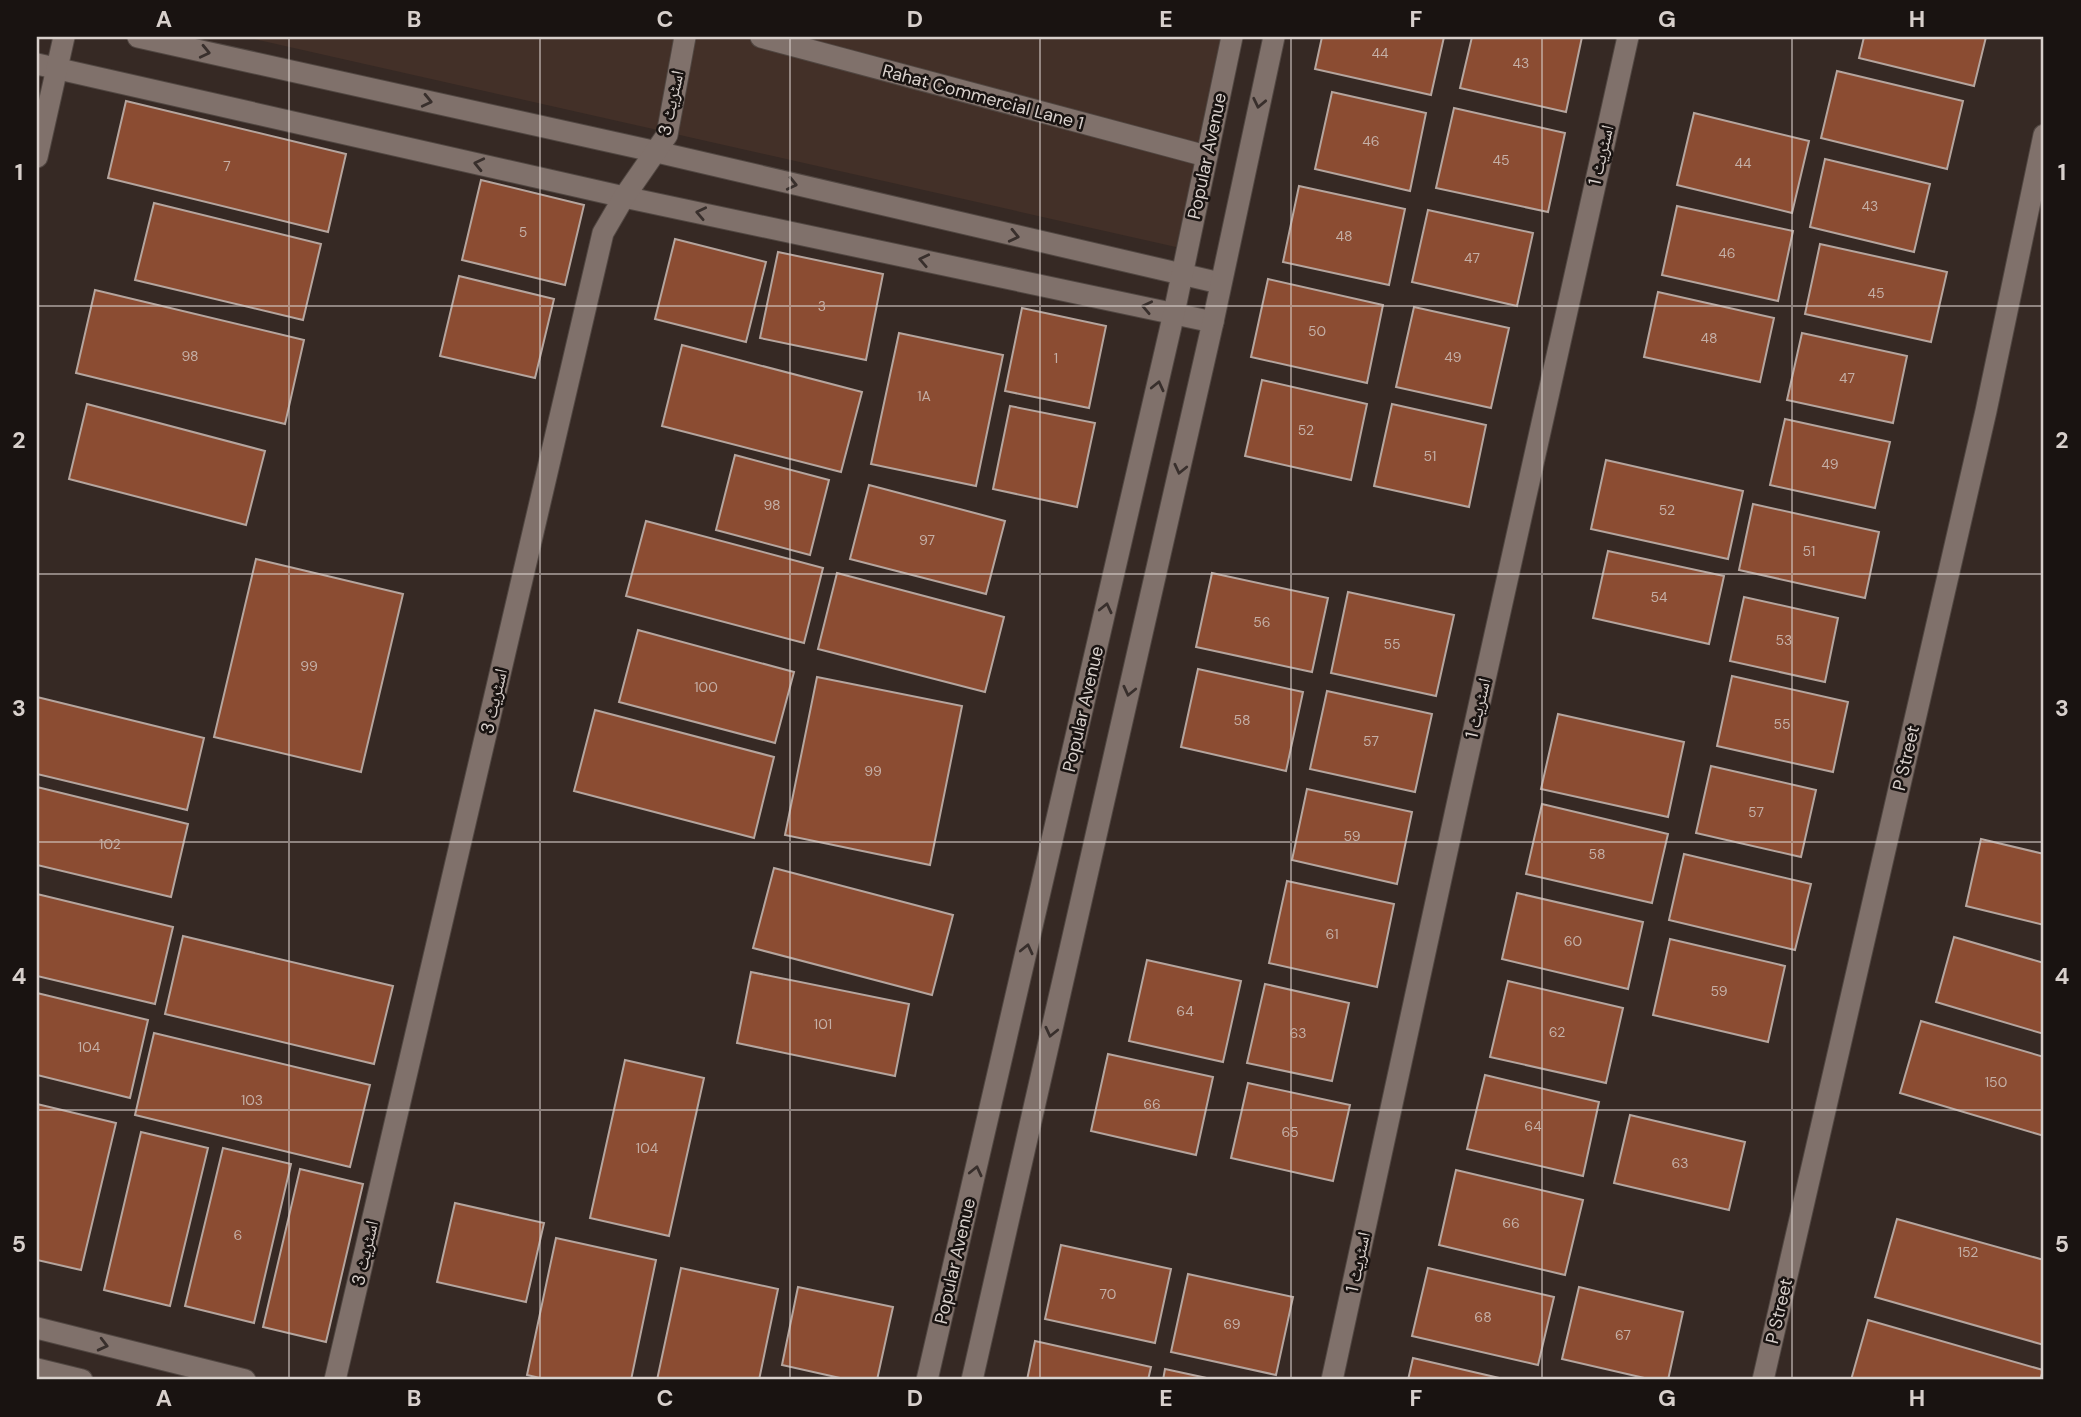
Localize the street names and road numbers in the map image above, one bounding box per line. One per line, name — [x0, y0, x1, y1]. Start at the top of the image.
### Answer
street label: Rahat Commercial Lane 1 — [880, 59, 1086, 135]
street label: اسٹریٹ 3 — [652, 68, 690, 138]
street label: Popular Avenue — [1182, 91, 1232, 221]
street label: اسٹریٹ 1 — [1582, 122, 1620, 188]
street label: Popular Avenue — [1057, 644, 1109, 774]
street label: اسٹریٹ 3 — [475, 666, 513, 736]
street label: اسٹریٹ 1 — [1459, 675, 1497, 741]
street label: P Street — [1887, 723, 1925, 793]
street label: Popular Avenue — [929, 1196, 981, 1326]
street label: اسٹریٹ 3 — [346, 1218, 384, 1288]
street label: اسٹریٹ 1 — [1340, 1230, 1376, 1294]
street label: P Street — [1760, 1276, 1798, 1346]

